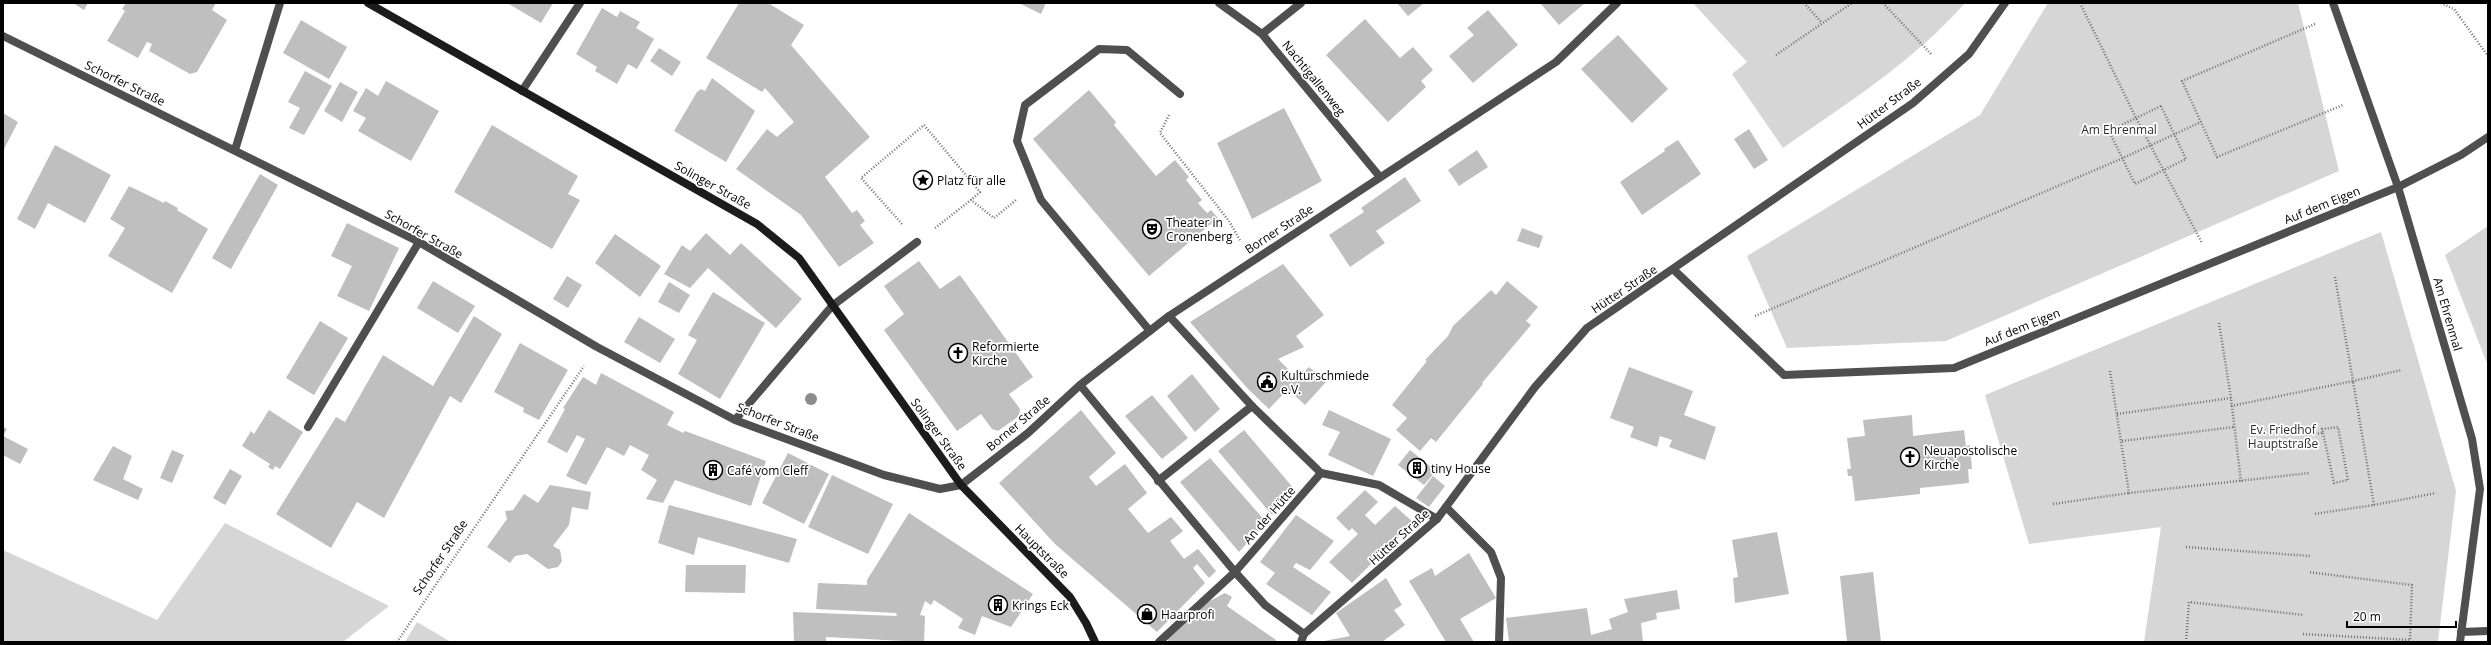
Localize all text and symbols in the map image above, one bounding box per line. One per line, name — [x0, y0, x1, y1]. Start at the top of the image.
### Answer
street label: Nachtigallenweg — [1278, 37, 1350, 119]
street label: Schorfer Straße — [82, 56, 168, 110]
street label: Hütter Straße — [1853, 73, 1925, 133]
park label: Am Ehrenmal — [2081, 121, 2157, 138]
street label: Solinger Straße — [672, 157, 755, 213]
place icon: Platz für alle — [912, 169, 934, 191]
place label: Platz für alle — [937, 172, 1006, 189]
street label: Auf dem Eigen — [2281, 182, 2363, 228]
street label: Borner Straße — [1241, 200, 1317, 258]
street label: Schorfer Straße — [382, 205, 467, 263]
place label: Theater in Cronenberg — [1166, 214, 1233, 245]
theatre icon: Theater in Cronenberg — [1141, 218, 1163, 240]
street label: Hütter Straße — [1588, 261, 1661, 317]
street label: Am Ehrenmal — [2429, 275, 2467, 353]
street label: Auf dem Eigen — [1981, 304, 2063, 350]
place label: Reformierte Kirche — [972, 338, 1039, 369]
church icon: Reformierte Kirche — [947, 342, 969, 364]
place label: Kulturschmiede e.V. — [1281, 367, 1369, 398]
public building icon: Kulturschmiede e.V. — [1256, 371, 1278, 393]
street label: Borner Straße — [982, 391, 1054, 455]
street label: Solinger Straße — [907, 395, 971, 474]
street label: Schorfer Straße — [734, 398, 822, 446]
park label: Ev. Friedhof Hauptstraße — [2248, 421, 2318, 452]
place label: Neuapostolische Kirche — [1924, 442, 2017, 473]
church icon: Neuapostolische Kirche — [1899, 446, 1921, 468]
building icon: tiny House — [1406, 457, 1428, 479]
building icon: Café vom Cleff — [702, 459, 724, 481]
place label: tiny House — [1431, 460, 1491, 477]
place label: Café vom Cleff — [727, 462, 809, 479]
street label: An der Hütte — [1239, 482, 1299, 548]
street label: Hütter Straße — [1365, 505, 1433, 569]
street label: Schorfer Straße — [409, 516, 472, 598]
street label: Hauptstraße — [1011, 520, 1073, 582]
building icon: Krings Eck — [987, 594, 1009, 616]
place label: Krings Eck — [1012, 597, 1069, 614]
shop icon: Haarprofi — [1136, 603, 1158, 625]
scale bar — [2347, 603, 2456, 629]
place label: Haarprofi — [1161, 606, 1215, 623]
text: 20 m — [2353, 608, 2381, 625]

